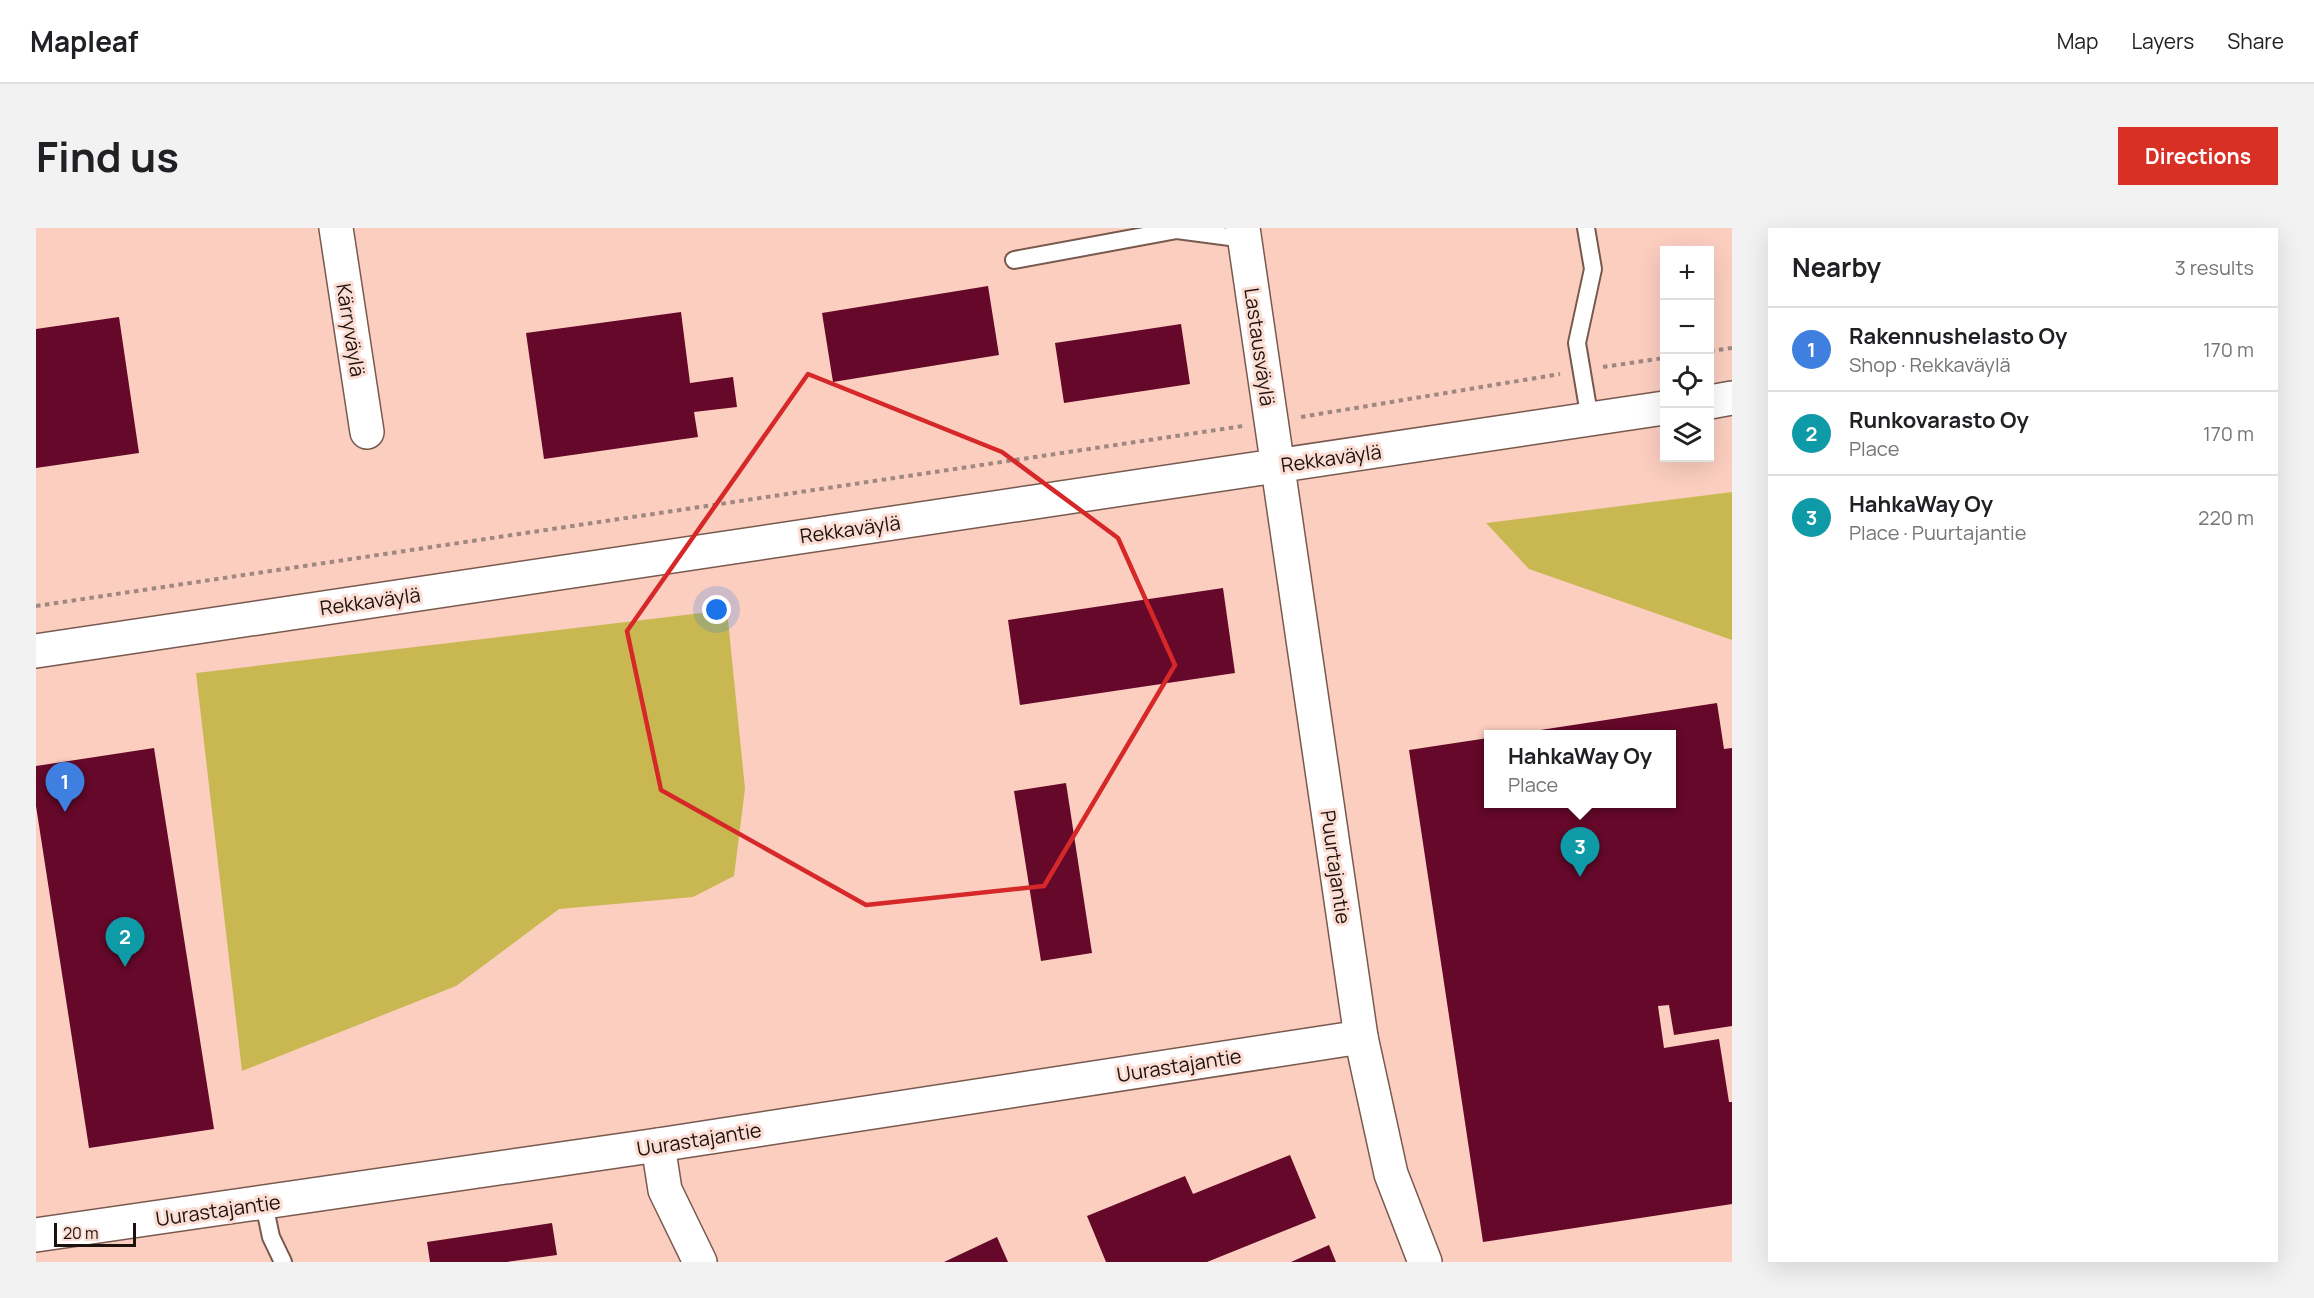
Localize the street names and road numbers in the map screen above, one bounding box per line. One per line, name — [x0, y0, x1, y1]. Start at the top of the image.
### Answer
street label: Kärryväylä — [330, 281, 372, 379]
street label: Lastausväylä — [1238, 286, 1282, 408]
street label: Rekkaväylä — [1279, 438, 1383, 478]
street label: Rekkaväylä — [798, 509, 902, 549]
street label: Rekkaväylä — [318, 581, 422, 621]
street label: Puurtajantie — [1315, 808, 1357, 926]
street label: Uurastajantie — [1115, 1042, 1243, 1088]
street label: Uurastajantie — [635, 1116, 763, 1162]
street label: Uurastajantie — [154, 1188, 282, 1232]

